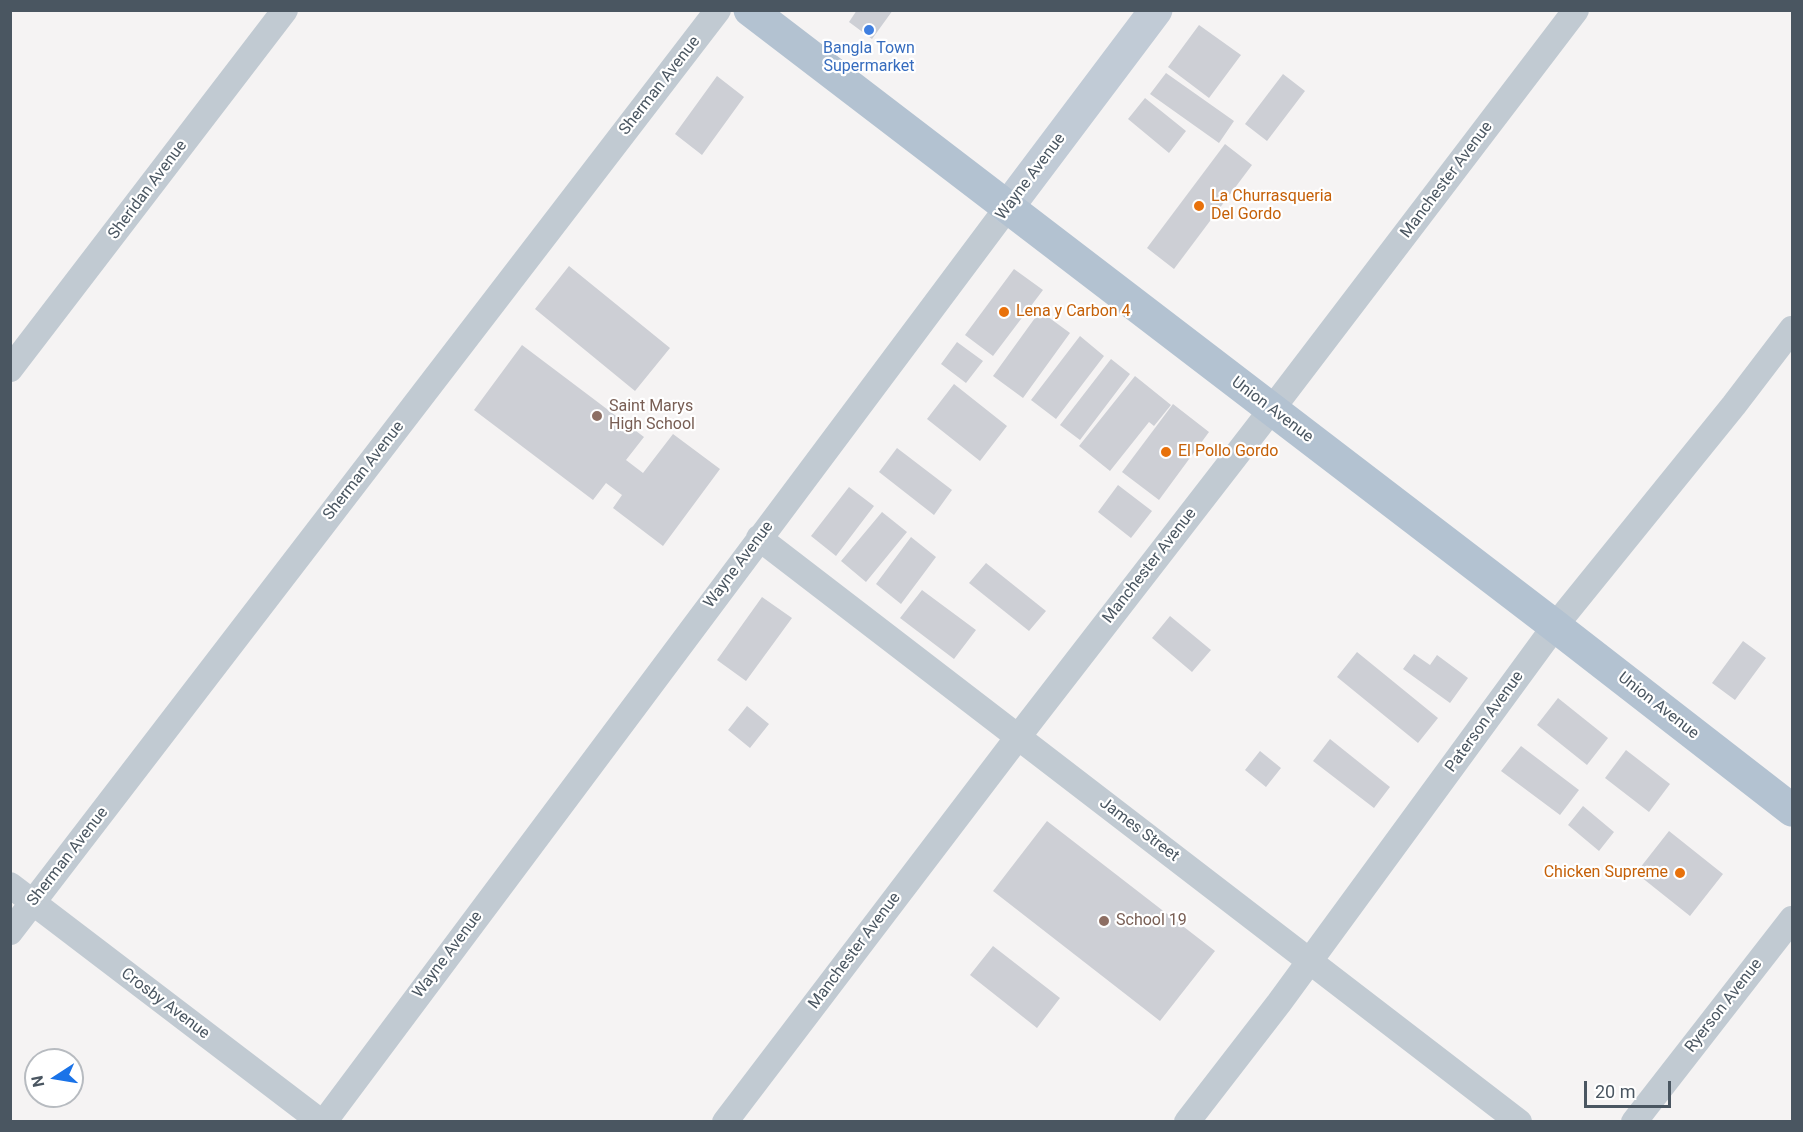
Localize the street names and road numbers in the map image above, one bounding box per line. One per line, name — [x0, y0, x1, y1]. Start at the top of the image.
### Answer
street label: Sherman Avenue — [615, 33, 705, 139]
street label: Manchester Avenue — [1397, 118, 1497, 242]
street label: Wayne Avenue — [992, 130, 1070, 224]
street label: Sheridan Avenue — [105, 137, 191, 243]
street label: Union Avenue — [1227, 373, 1317, 447]
street label: Sherman Avenue — [319, 418, 409, 524]
street label: Manchester Avenue — [1099, 505, 1201, 627]
street label: Wayne Avenue — [700, 518, 778, 612]
street label: Paterson Avenue — [1442, 668, 1528, 776]
street label: Union Avenue — [1614, 668, 1702, 744]
street label: James Street — [1095, 794, 1183, 866]
street label: Sherman Avenue — [23, 804, 113, 910]
street label: Manchester Avenue — [805, 889, 905, 1013]
street label: Wayne Avenue — [409, 908, 487, 1002]
street label: Ryerson Avenue — [1681, 955, 1767, 1057]
street label: Crosby Avenue — [117, 964, 213, 1044]

